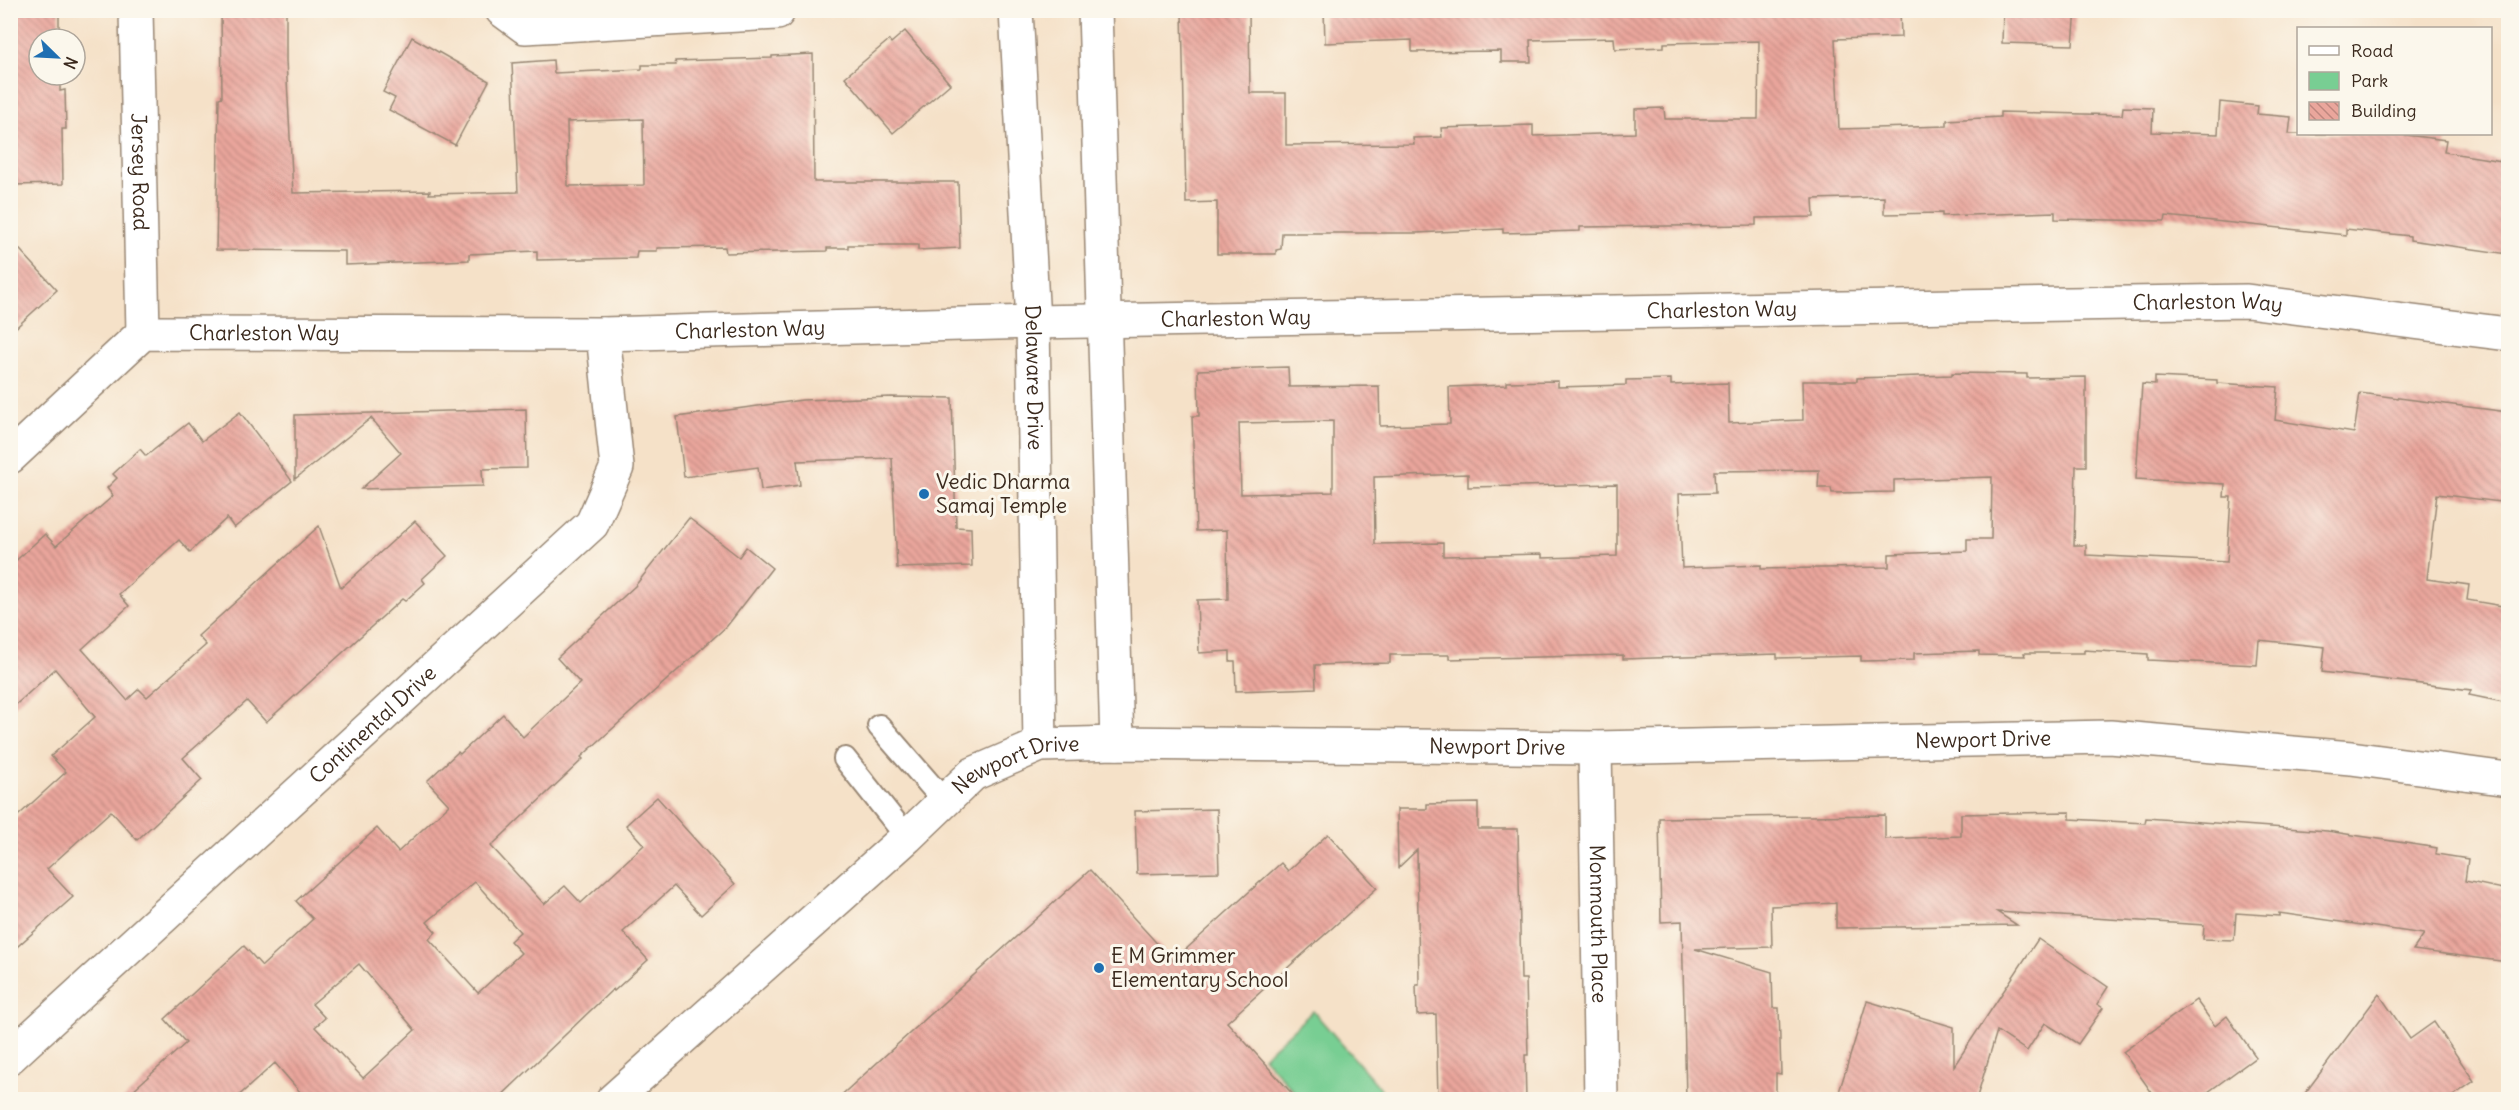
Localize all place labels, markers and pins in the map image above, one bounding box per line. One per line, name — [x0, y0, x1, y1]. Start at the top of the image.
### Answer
place label: Vedic Dharma Samaj Temple — [936, 468, 1070, 519]
marker: Vedic Dharma Samaj Temple — [917, 487, 931, 501]
place label: E M Grimmer Elementary School — [1111, 942, 1288, 993]
marker: E M Grimmer Elementary School — [1092, 961, 1106, 975]

